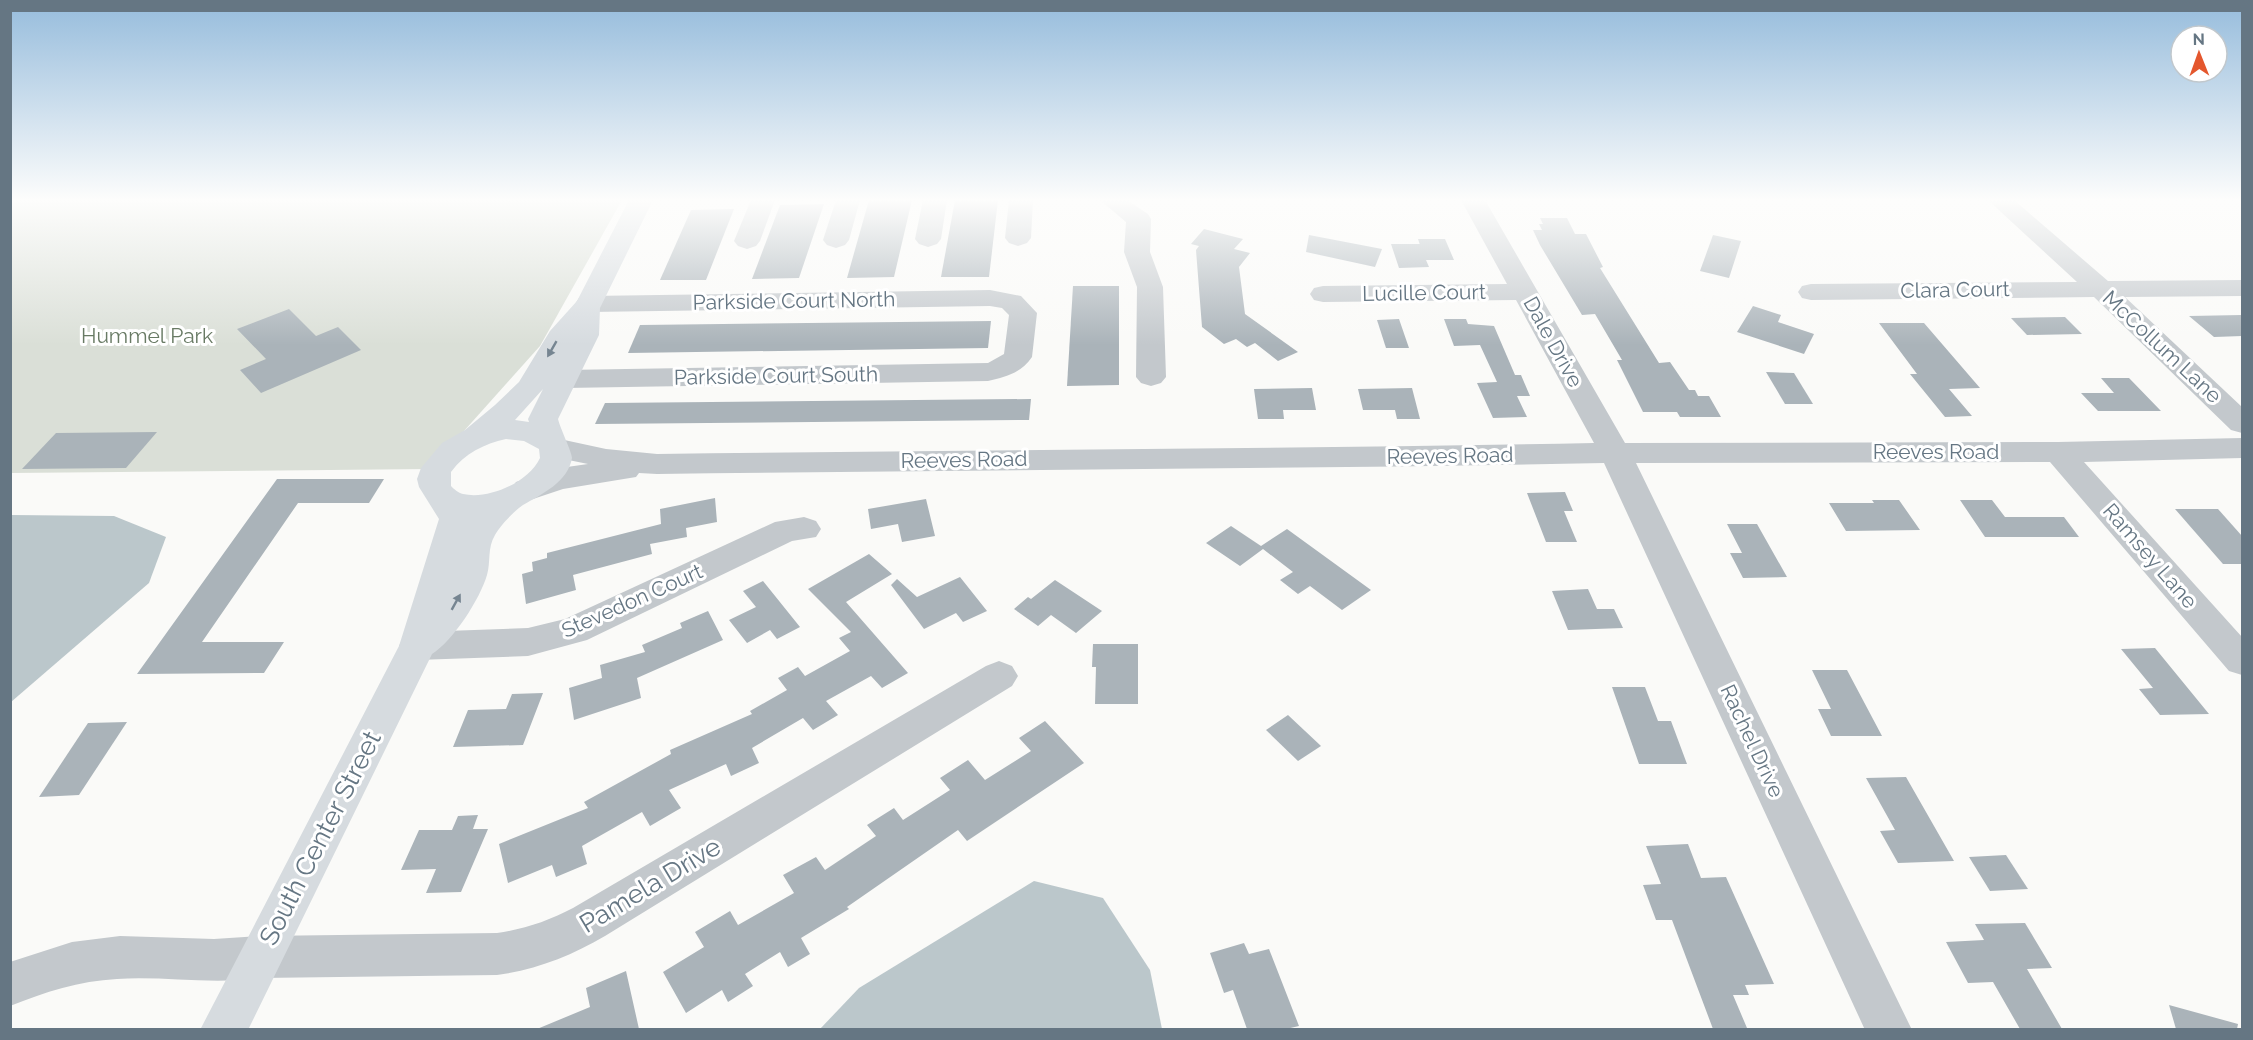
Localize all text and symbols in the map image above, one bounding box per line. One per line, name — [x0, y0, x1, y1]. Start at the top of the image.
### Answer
north arrow — [2169, 24, 2229, 84]
text: N — [2192, 30, 2205, 49]
street label: Clara Court — [1900, 276, 2010, 303]
street label: Lucille Court — [1362, 279, 1486, 306]
street label: McCollum Lane — [2098, 285, 2227, 408]
street label: Parkside Court North — [692, 286, 896, 315]
street label: Dale Drive — [1518, 292, 1589, 392]
park label: Hummel Park — [81, 323, 213, 348]
one-way arrow — [547, 341, 558, 357]
street label: Parkside Court South — [674, 361, 878, 390]
street label: Reeves Road — [1873, 439, 1999, 464]
street label: Reeves Road — [1386, 442, 1514, 469]
street label: Reeves Road — [900, 446, 1028, 473]
street label: Ramsey Lane — [2098, 498, 2203, 613]
street label: Stevedon Court — [557, 558, 706, 643]
one-way arrow — [451, 593, 461, 610]
street label: Rachel Drive — [1715, 680, 1789, 801]
street label: South Center Street — [253, 726, 387, 950]
street label: Pamela Drive — [574, 831, 726, 939]

